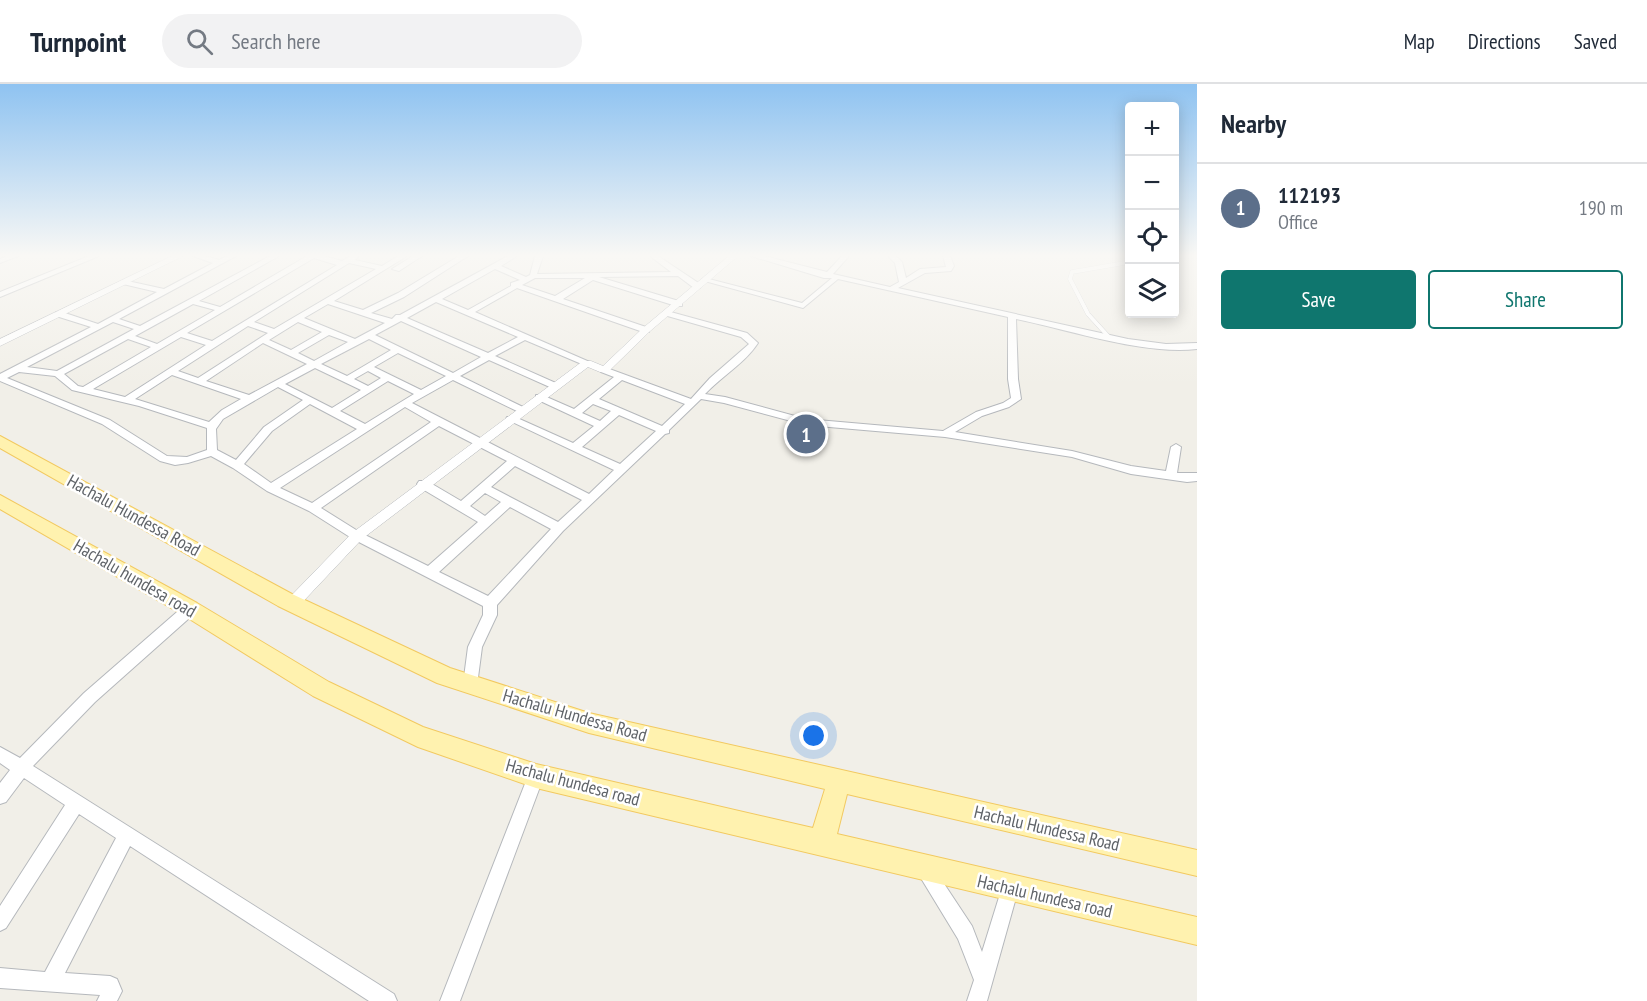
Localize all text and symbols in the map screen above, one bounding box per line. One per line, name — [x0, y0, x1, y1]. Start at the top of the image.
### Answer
search box — [162, 14, 582, 68]
text: Turnpoint — [30, 23, 126, 60]
icon: search — [183, 25, 216, 58]
text: Search here — [231, 27, 321, 55]
text: Map — [1404, 28, 1435, 55]
text: Directions — [1468, 28, 1541, 55]
text: Saved — [1574, 28, 1617, 55]
map controls — [1125, 102, 1179, 318]
button: + — [1125, 102, 1179, 156]
text: Nearby — [1221, 107, 1286, 140]
button: − — [1125, 156, 1179, 210]
text: 112193 — [1278, 181, 1341, 209]
text: 1 — [1236, 195, 1245, 221]
text: 190 m — [1579, 195, 1623, 221]
text: Office — [1278, 209, 1318, 235]
button: locate — [1125, 210, 1179, 264]
button: layers — [1125, 264, 1179, 318]
button: Save — [1221, 270, 1416, 329]
button: Share — [1428, 270, 1623, 329]
pin: 1 — [786, 412, 826, 456]
street label: Hachalu Hundessa Road — [63, 469, 205, 561]
street label: Hachalu hundesa road — [70, 534, 200, 622]
street label: Hachalu Hundessa Road — [500, 683, 650, 747]
your location — [799, 721, 828, 750]
street label: Hachalu hundesa road — [503, 753, 643, 811]
street label: Hachalu Hundessa Road — [972, 800, 1122, 856]
street label: Hachalu hundesa road — [975, 869, 1115, 923]

